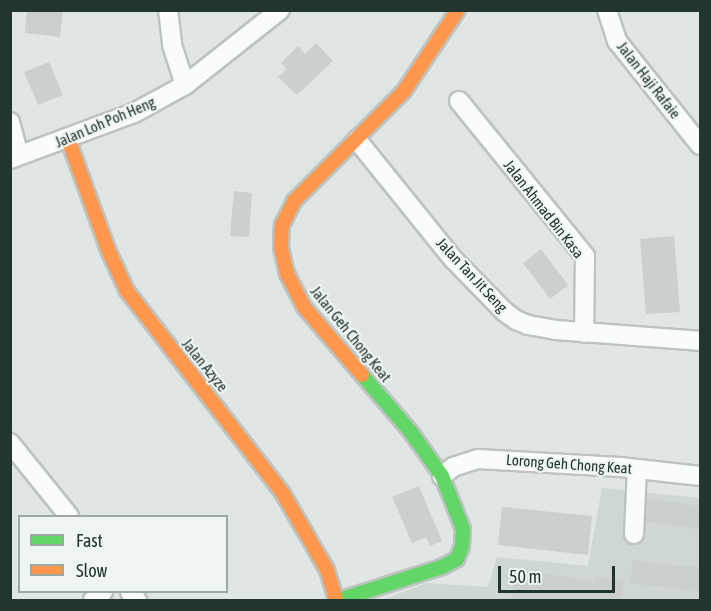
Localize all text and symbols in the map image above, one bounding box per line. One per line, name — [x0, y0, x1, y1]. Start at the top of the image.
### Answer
street label: Jalan Haji Rafaie — [613, 38, 685, 122]
street label: Jalan Loh Poh Heng — [52, 93, 158, 151]
street label: Jalan Ahmad Bin Kasa — [500, 156, 588, 262]
street label: Jalan Tan Jit Seng — [433, 234, 511, 316]
street label: Jalan Geh Chong Keat — [307, 282, 395, 386]
street label: Jalan Azyze — [178, 335, 232, 395]
street label: Lorong Geh Chong Keat — [505, 451, 633, 477]
legend — [18, 515, 228, 593]
text: Fast — [76, 530, 103, 551]
scale bar — [501, 554, 618, 592]
text: Slow — [76, 560, 107, 581]
text: 50 m — [509, 566, 541, 587]

